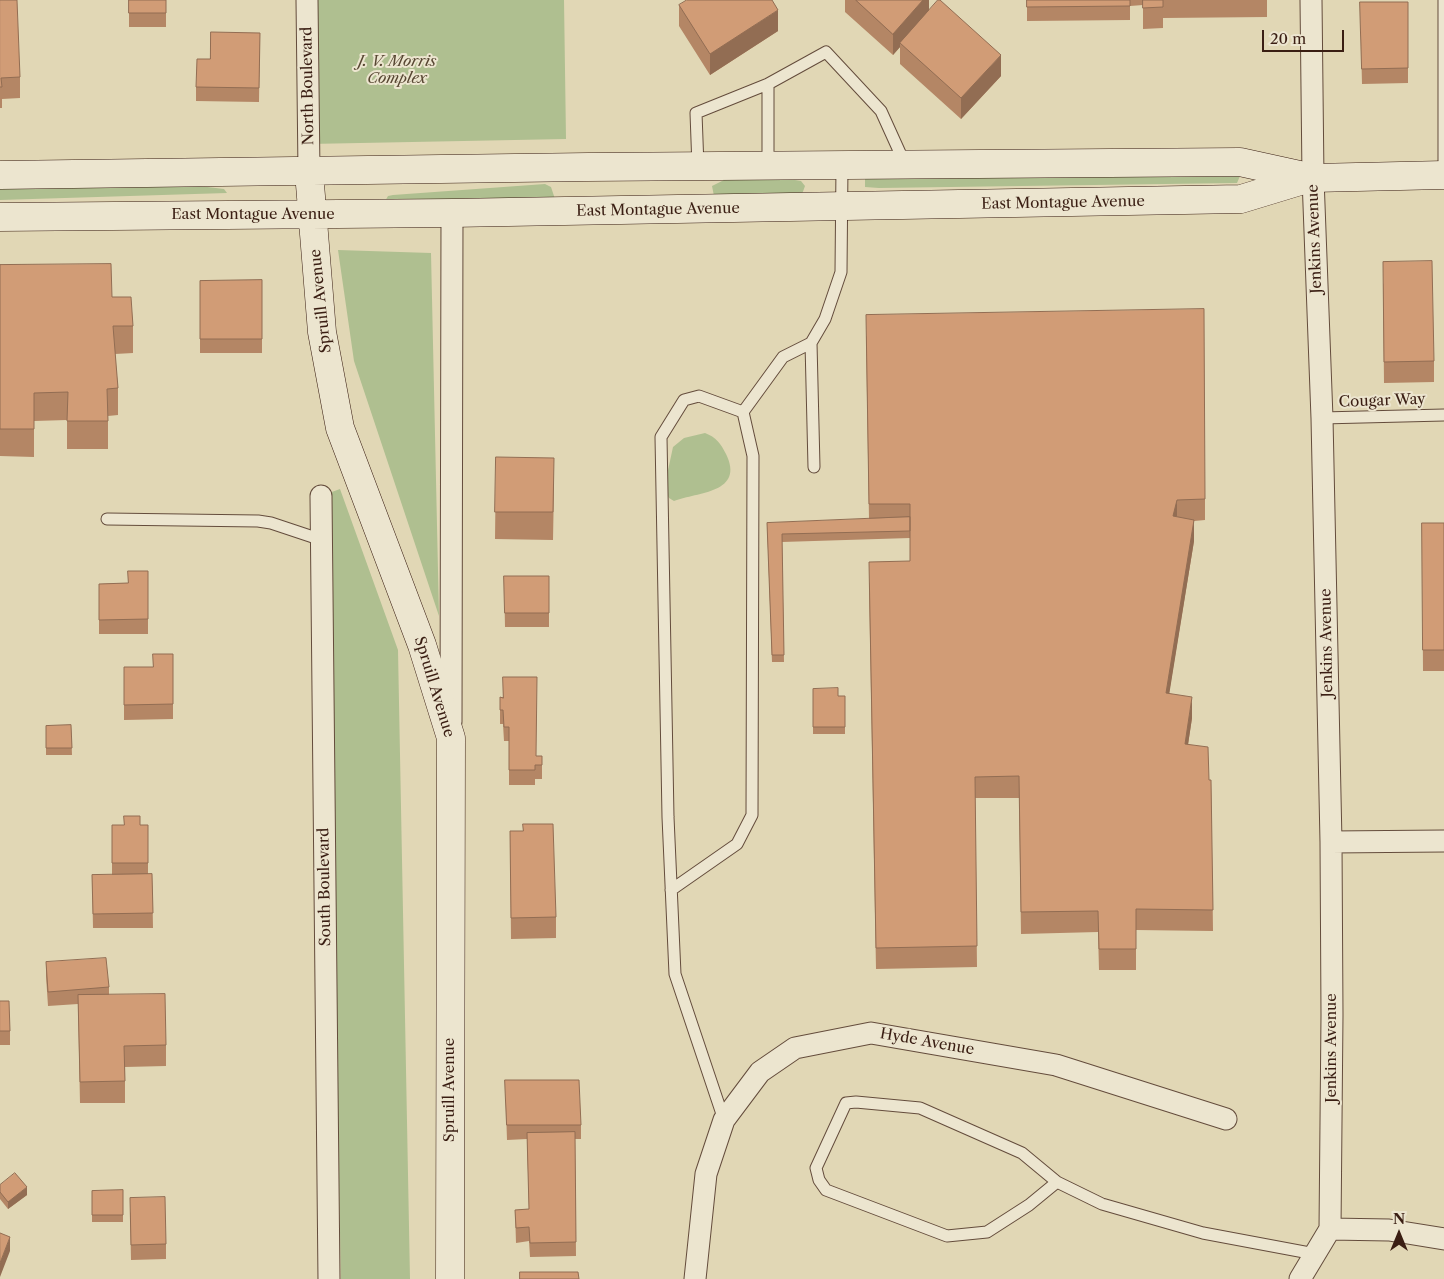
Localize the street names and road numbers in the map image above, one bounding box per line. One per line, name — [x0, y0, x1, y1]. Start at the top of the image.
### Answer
street label: North Boulevard — [298, 27, 318, 145]
street label: Jenkins Avenue — [1304, 184, 1326, 294]
street label: East Montague Avenue — [981, 193, 1145, 213]
street label: East Montague Avenue — [576, 200, 740, 220]
street label: East Montague Avenue — [171, 206, 335, 224]
street label: Spruill Avenue — [307, 248, 335, 354]
street label: Cougar Way — [1338, 390, 1426, 412]
street label: Jenkins Avenue — [1317, 588, 1337, 698]
street label: Spruill Avenue — [410, 634, 458, 740]
street label: South Boulevard — [315, 828, 335, 946]
street label: Jenkins Avenue — [1323, 993, 1341, 1103]
street label: Hyde Avenue — [879, 1025, 975, 1059]
street label: Spruill Avenue — [441, 1038, 459, 1142]

